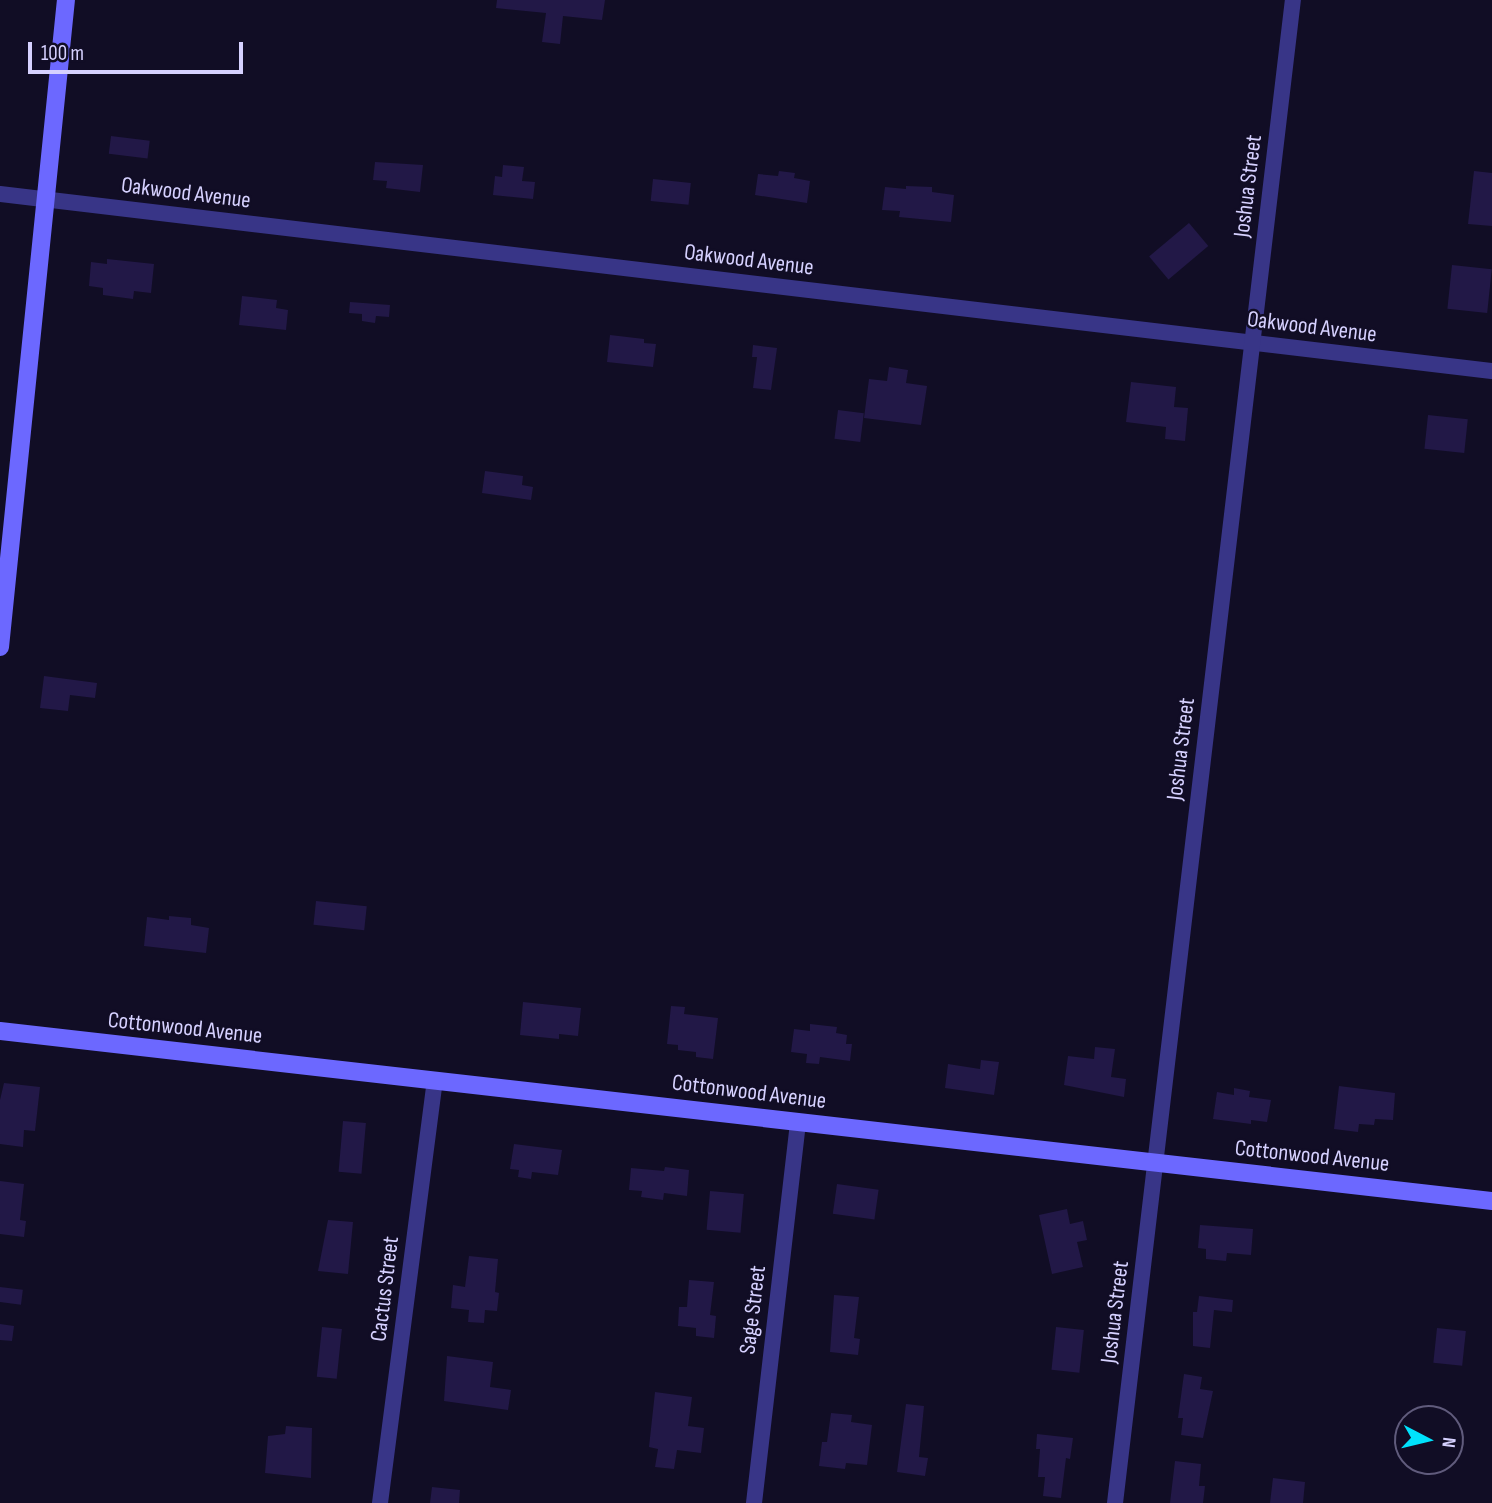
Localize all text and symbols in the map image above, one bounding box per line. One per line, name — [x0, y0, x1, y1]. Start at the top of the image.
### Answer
scale bar — [32, 28, 247, 72]
text: 100 m — [41, 41, 84, 66]
street label: Joshua Street — [1228, 133, 1268, 239]
street label: Oakwood Avenue — [120, 171, 252, 215]
street label: Oakwood Avenue — [683, 238, 815, 282]
street label: Oakwood Avenue — [1246, 305, 1378, 349]
street label: Joshua Street — [1161, 696, 1201, 802]
street label: Cottonwood Avenue — [106, 1006, 264, 1050]
street label: Cottonwood Avenue — [670, 1069, 828, 1115]
street label: Cottonwood Avenue — [1233, 1134, 1391, 1178]
street label: Cactus Street — [365, 1235, 405, 1343]
street label: Joshua Street — [1095, 1259, 1135, 1365]
street label: Sage Street — [734, 1264, 772, 1356]
north arrow — [1394, 1405, 1464, 1475]
text: N — [1436, 1436, 1460, 1449]

